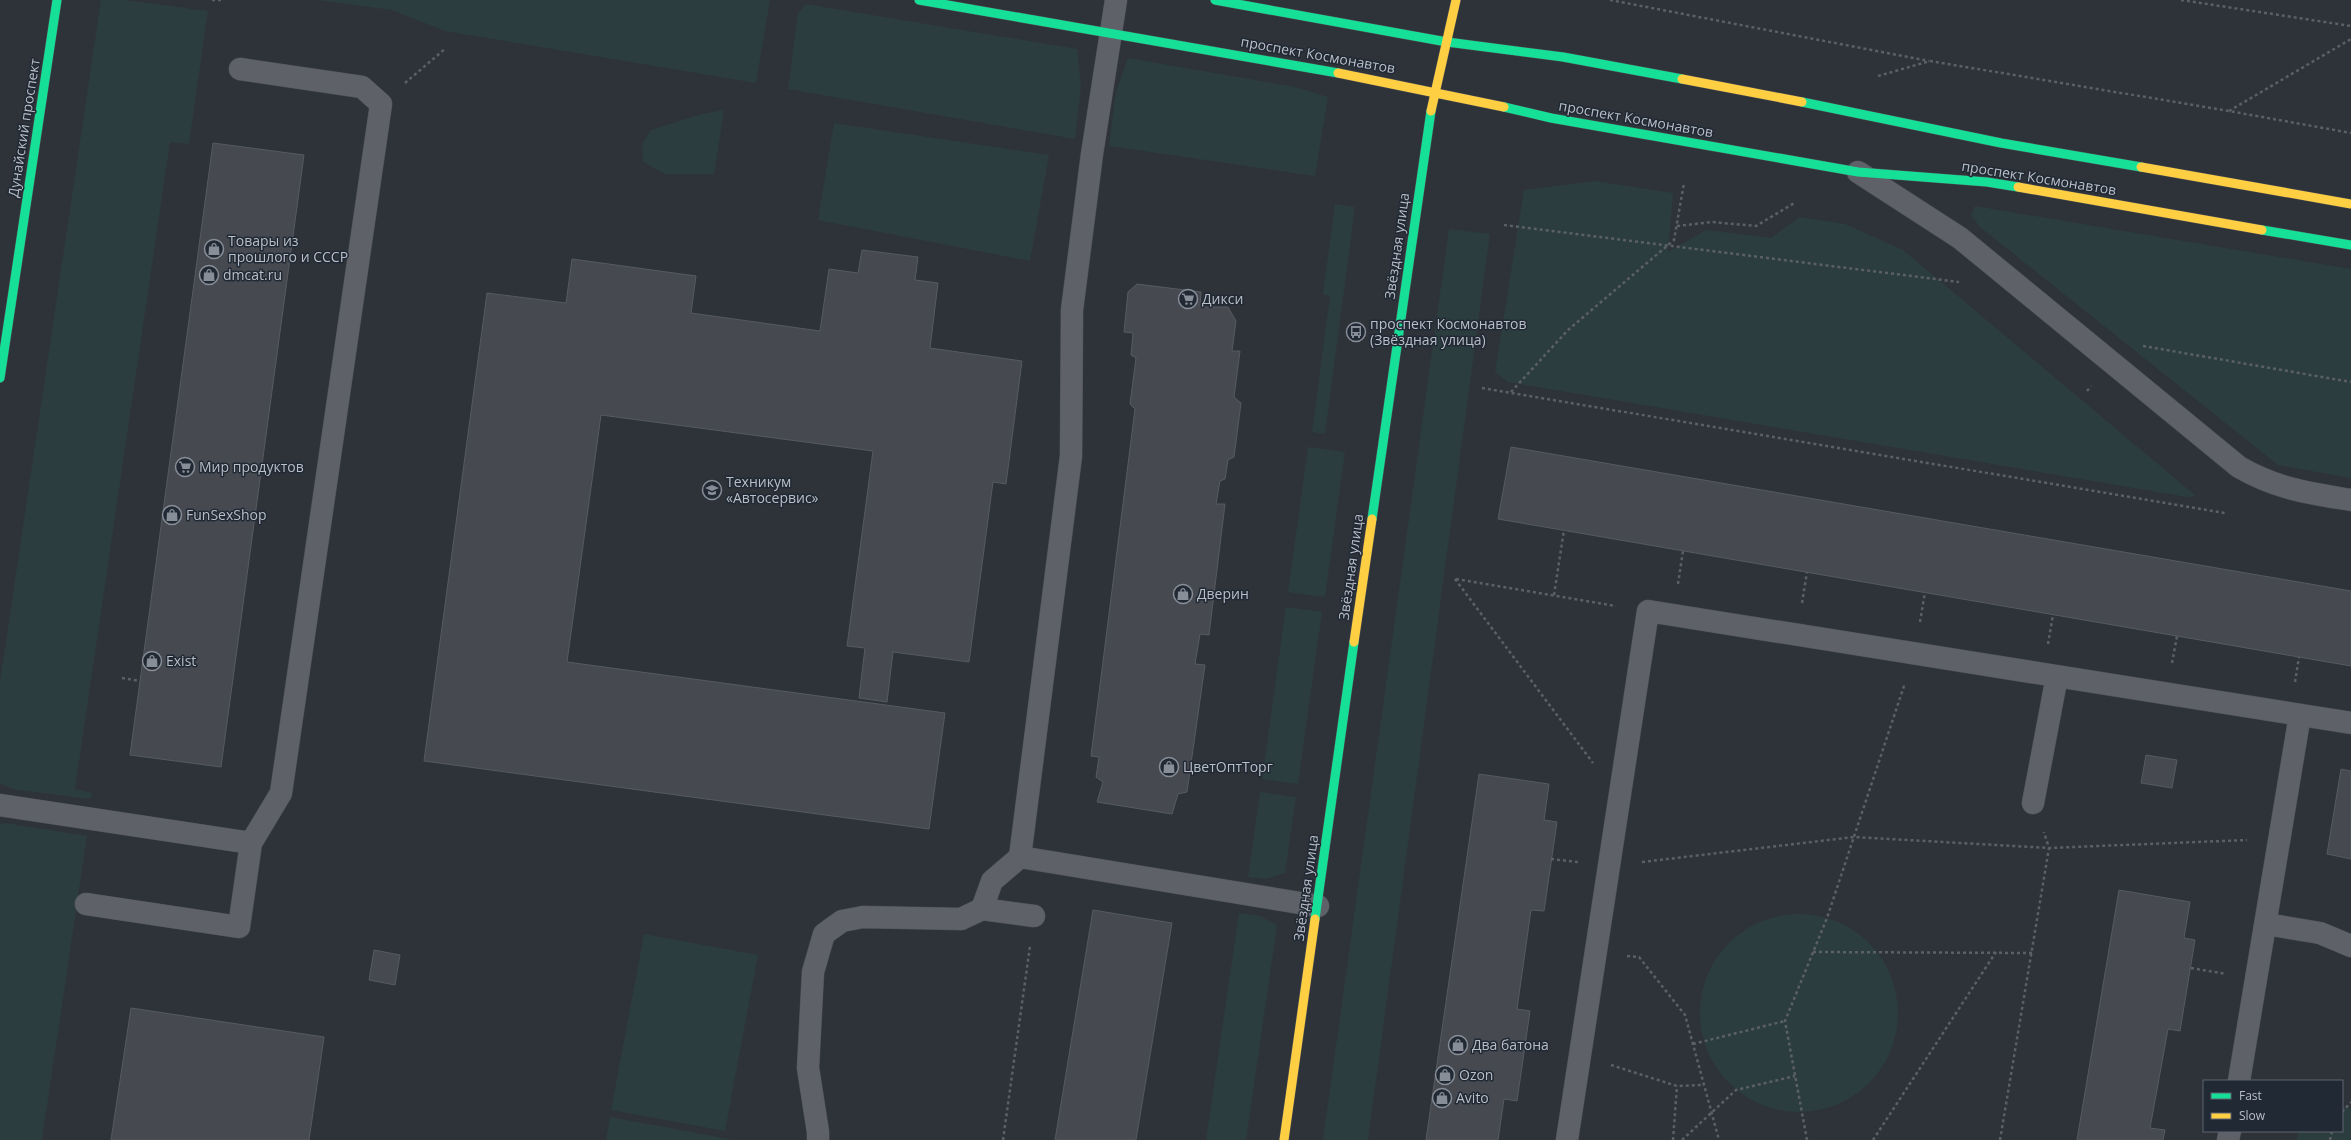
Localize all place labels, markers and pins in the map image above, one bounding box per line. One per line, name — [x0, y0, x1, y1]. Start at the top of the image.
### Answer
place label: Товары из прошлого и СССР — [228, 231, 348, 266]
shop icon: Товары из прошлого и СССР — [203, 238, 225, 260]
shop icon: dmcat.ru — [198, 264, 220, 286]
place label: dmcat.ru — [223, 265, 282, 284]
supermarket icon: Дикси — [1177, 288, 1199, 310]
place label: Дикси — [1202, 289, 1243, 308]
place label: проспект Космонавтов (Звёздная улица) — [1370, 314, 1526, 349]
bus stop icon: проспект Космонавтов (Звёздная улица) — [1345, 321, 1367, 343]
supermarket icon: Мир продуктов — [174, 456, 196, 478]
place label: Мир продуктов — [199, 457, 304, 476]
place label: Техникум «Автосервис» — [726, 472, 819, 507]
school or university icon: Техникум «Автосервис» — [701, 479, 723, 501]
shop icon: FunSexShop — [161, 504, 183, 526]
place label: FunSexShop — [186, 505, 267, 524]
shop icon: Дверин — [1172, 583, 1194, 605]
place label: Дверин — [1197, 584, 1249, 603]
shop icon: Exist — [141, 650, 163, 672]
place label: Exist — [166, 651, 196, 670]
shop icon: ЦветОптТорг — [1158, 756, 1180, 778]
place label: ЦветОптТорг — [1183, 757, 1273, 776]
shop icon: Два батона — [1447, 1034, 1469, 1056]
place label: Два батона — [1472, 1035, 1549, 1054]
shop icon: Ozon — [1434, 1064, 1456, 1086]
place label: Ozon — [1459, 1065, 1493, 1084]
shop icon: Avito — [1431, 1087, 1453, 1109]
place label: Avito — [1456, 1088, 1489, 1107]

